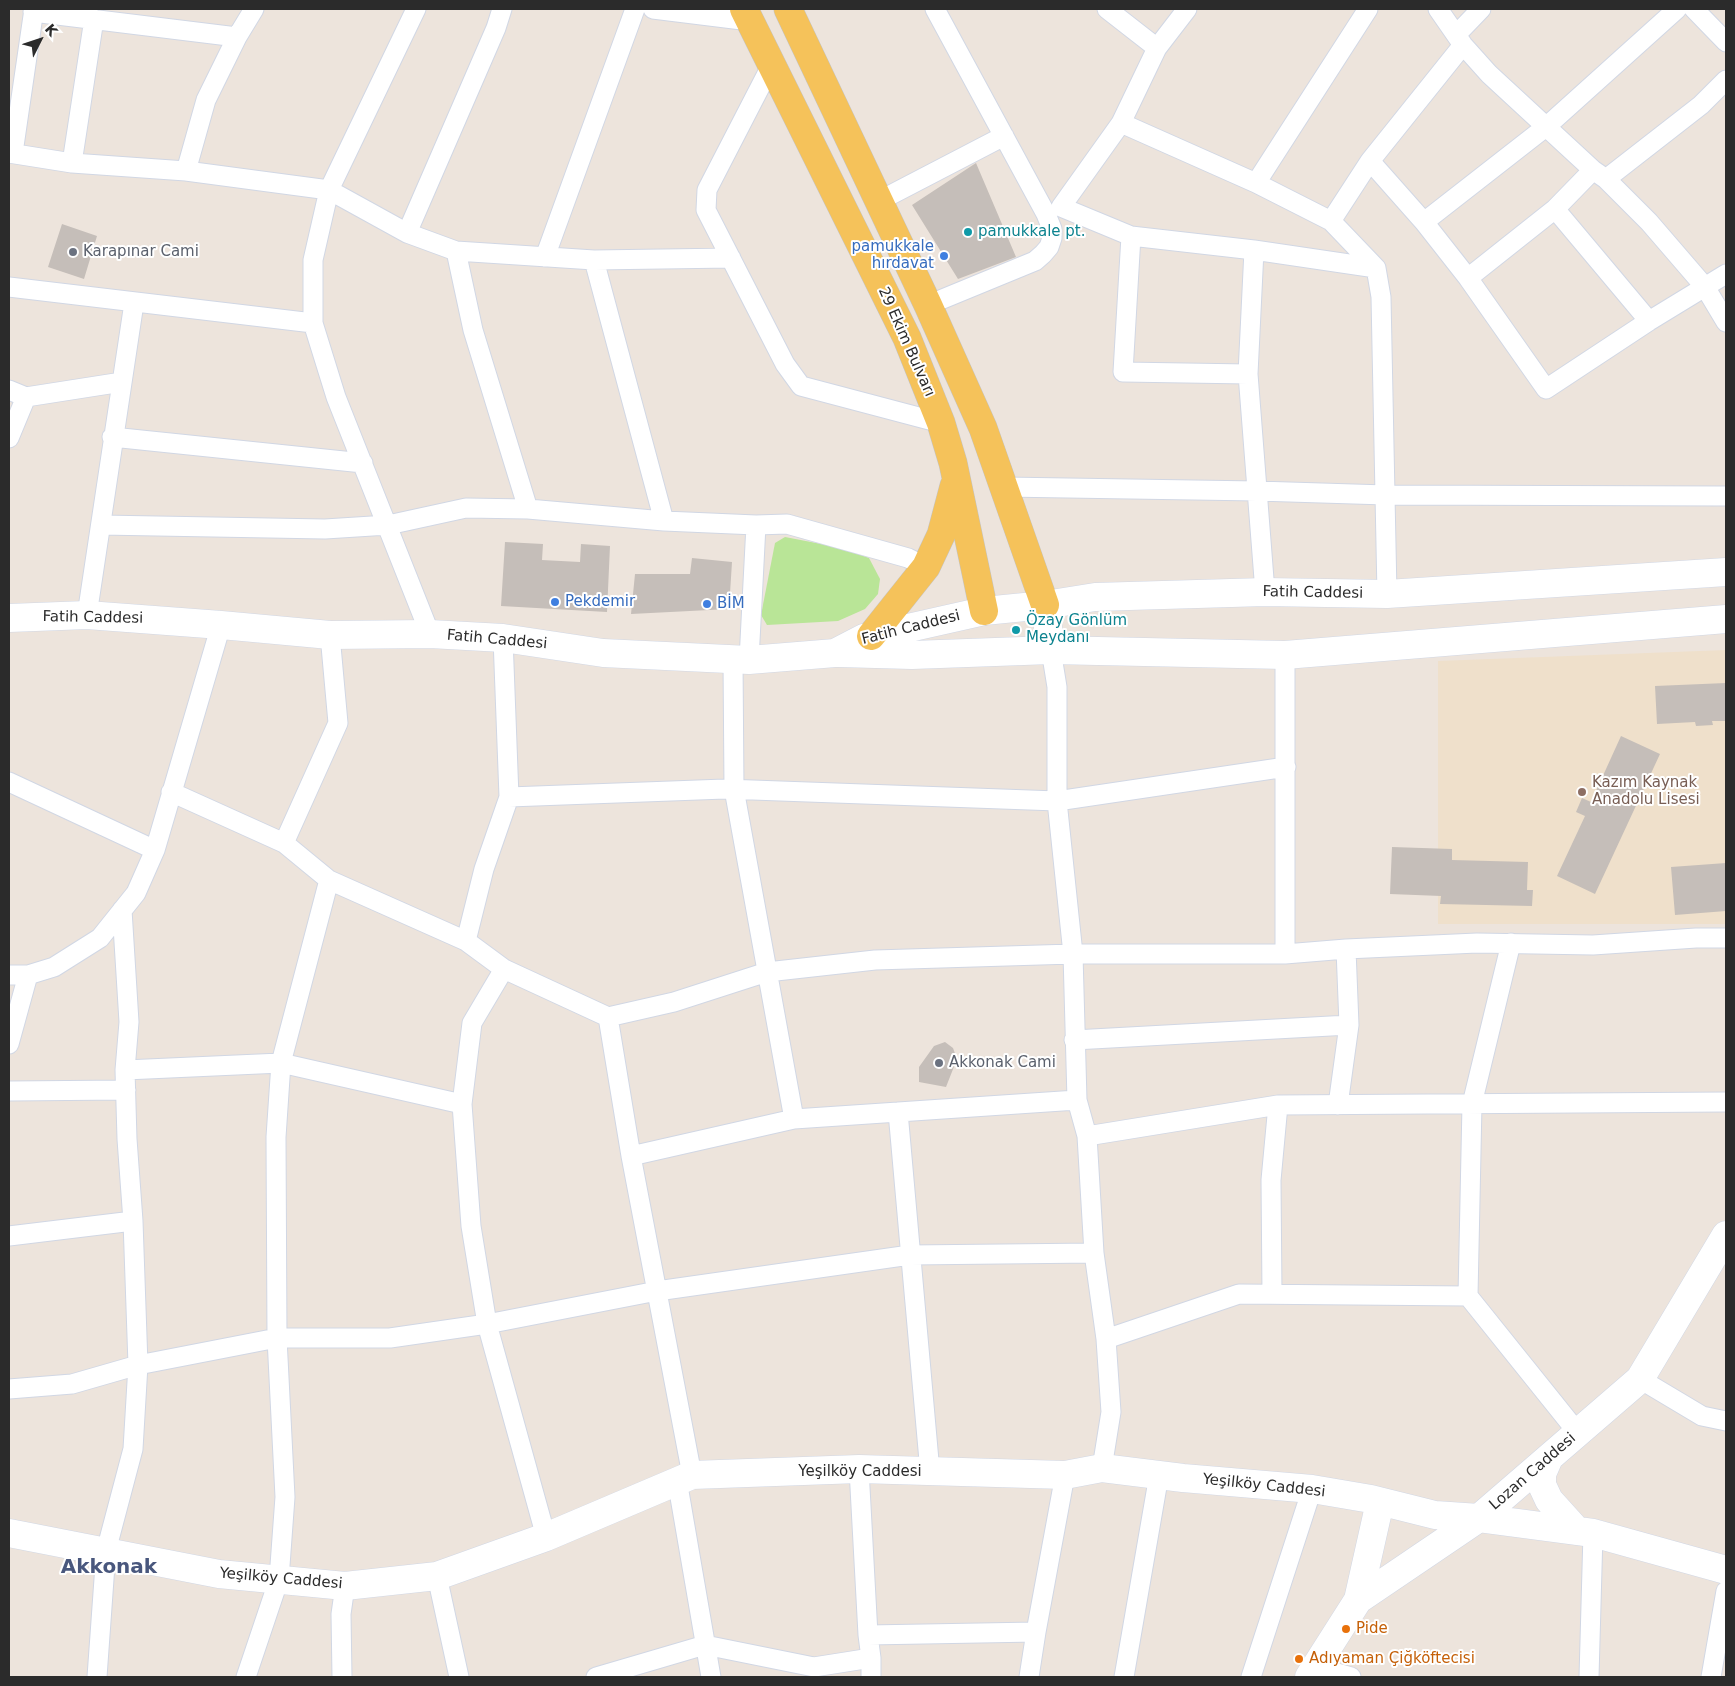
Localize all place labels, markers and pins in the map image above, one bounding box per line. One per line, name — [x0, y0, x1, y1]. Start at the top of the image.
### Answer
place label: pamukkale pt. — [978, 223, 1085, 241]
marker: pamukkale pt. — [962, 226, 974, 238]
place label: pamukkale hırdavat — [851, 238, 934, 273]
place label: Karapınar Cami — [83, 243, 199, 261]
marker: Karapınar Cami — [67, 246, 79, 258]
marker: pamukkale hırdavat — [938, 250, 950, 262]
place label: Pekdemir — [565, 593, 635, 611]
place label: BİM — [717, 595, 745, 613]
marker: Pekdemir — [549, 596, 561, 608]
marker: BİM — [701, 598, 713, 610]
place label: Özay Gönlüm Meydanı — [1026, 612, 1127, 647]
marker: Özay Gönlüm Meydanı — [1010, 624, 1022, 636]
place label: Kazım Kaynak Anadolu Lisesi — [1592, 774, 1700, 809]
marker: Kazım Kaynak Anadolu Lisesi — [1576, 786, 1588, 798]
place label: Akkonak Cami — [949, 1054, 1056, 1072]
marker: Akkonak Cami — [933, 1057, 945, 1069]
place label: Pide — [1356, 1620, 1388, 1638]
marker: Pide — [1340, 1623, 1352, 1635]
place label: Adıyaman Çiğköftecisi — [1309, 1650, 1475, 1668]
marker: Adıyaman Çiğköftecisi — [1293, 1653, 1305, 1665]

